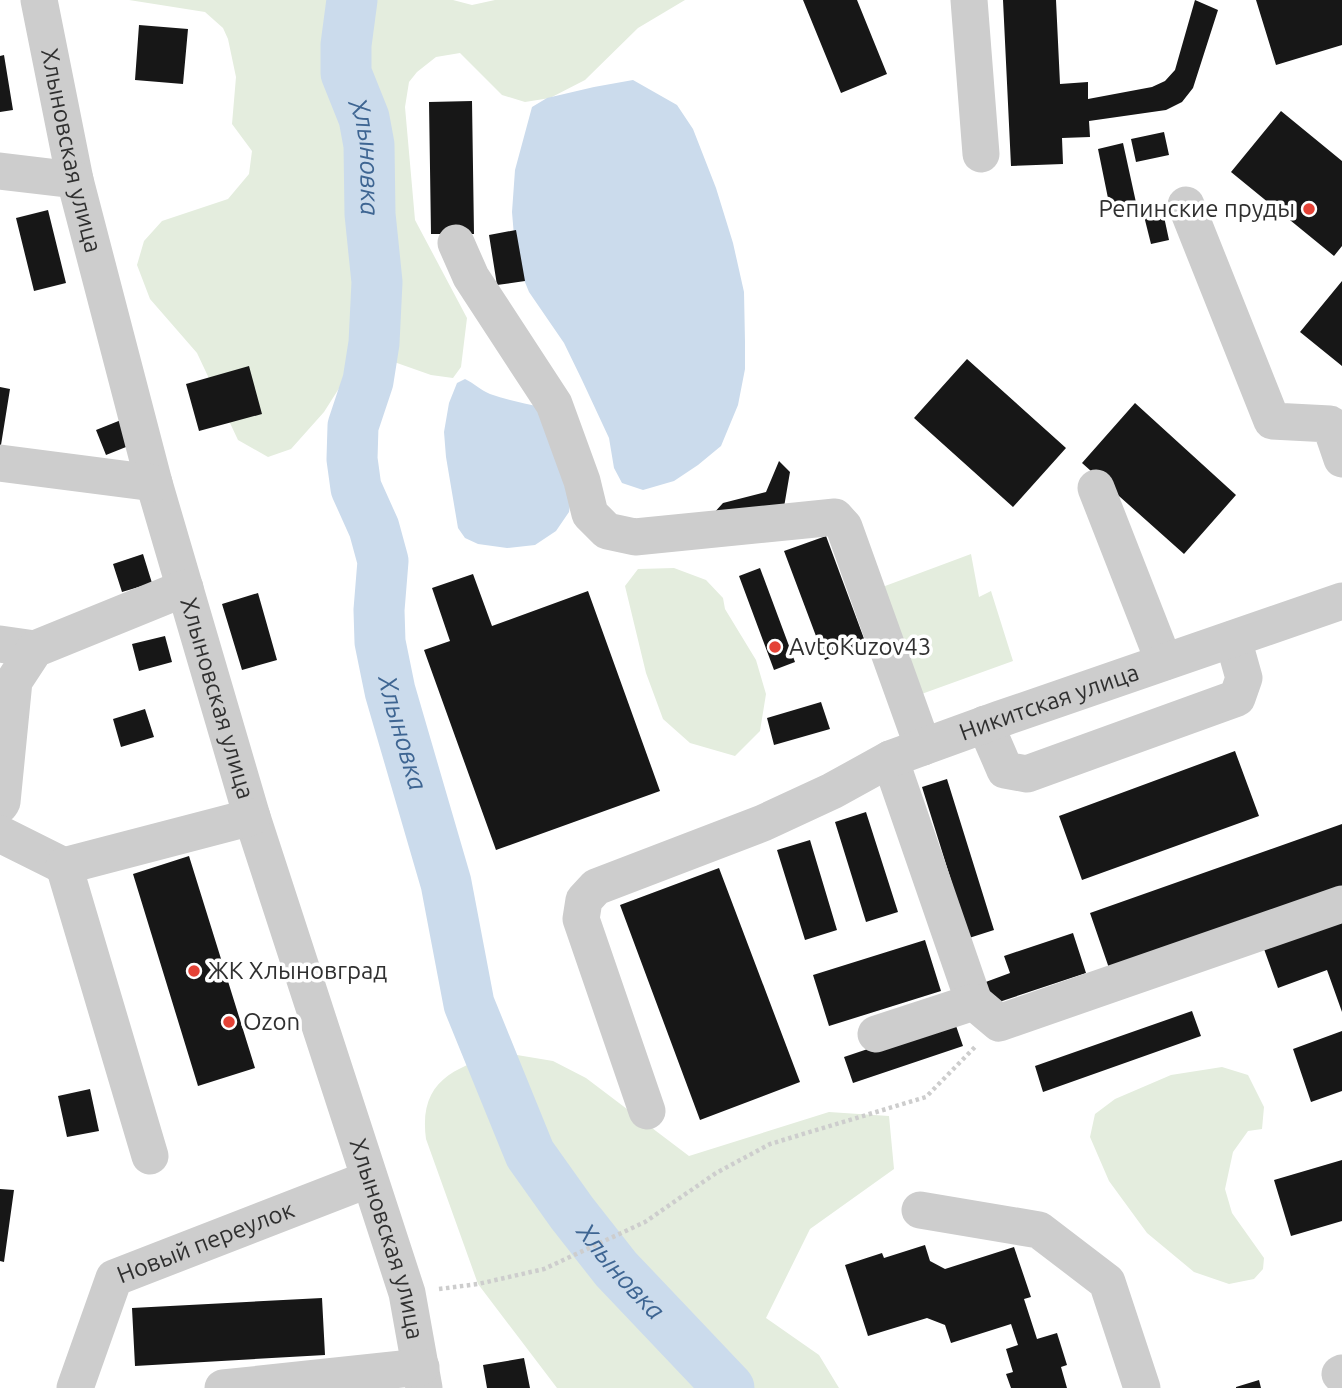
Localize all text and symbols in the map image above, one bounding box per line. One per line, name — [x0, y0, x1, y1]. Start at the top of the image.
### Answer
street label: Хлыновская улица — [36, 46, 107, 256]
water label: Хлыновка — [343, 92, 385, 216]
place label: Репинские пруды — [1098, 195, 1295, 222]
marker: Репинские пруды — [1301, 201, 1317, 217]
street label: Хлыновская улица — [175, 594, 260, 802]
place label: AvtoKuzov43 — [789, 633, 931, 660]
marker: AvtoKuzov43 — [767, 639, 783, 655]
street label: Никитская улица — [956, 658, 1142, 746]
water label: Хлыновка — [373, 671, 433, 793]
place label: ЖК Хлыновград — [208, 957, 387, 984]
marker: ЖК Хлыновград — [186, 963, 202, 979]
place label: Ozon — [243, 1008, 300, 1035]
marker: Ozon — [221, 1014, 237, 1030]
street label: Хлыновская улица — [345, 1135, 429, 1341]
street label: Новый переулок — [113, 1195, 298, 1288]
water label: Хлыновка — [570, 1216, 671, 1325]

